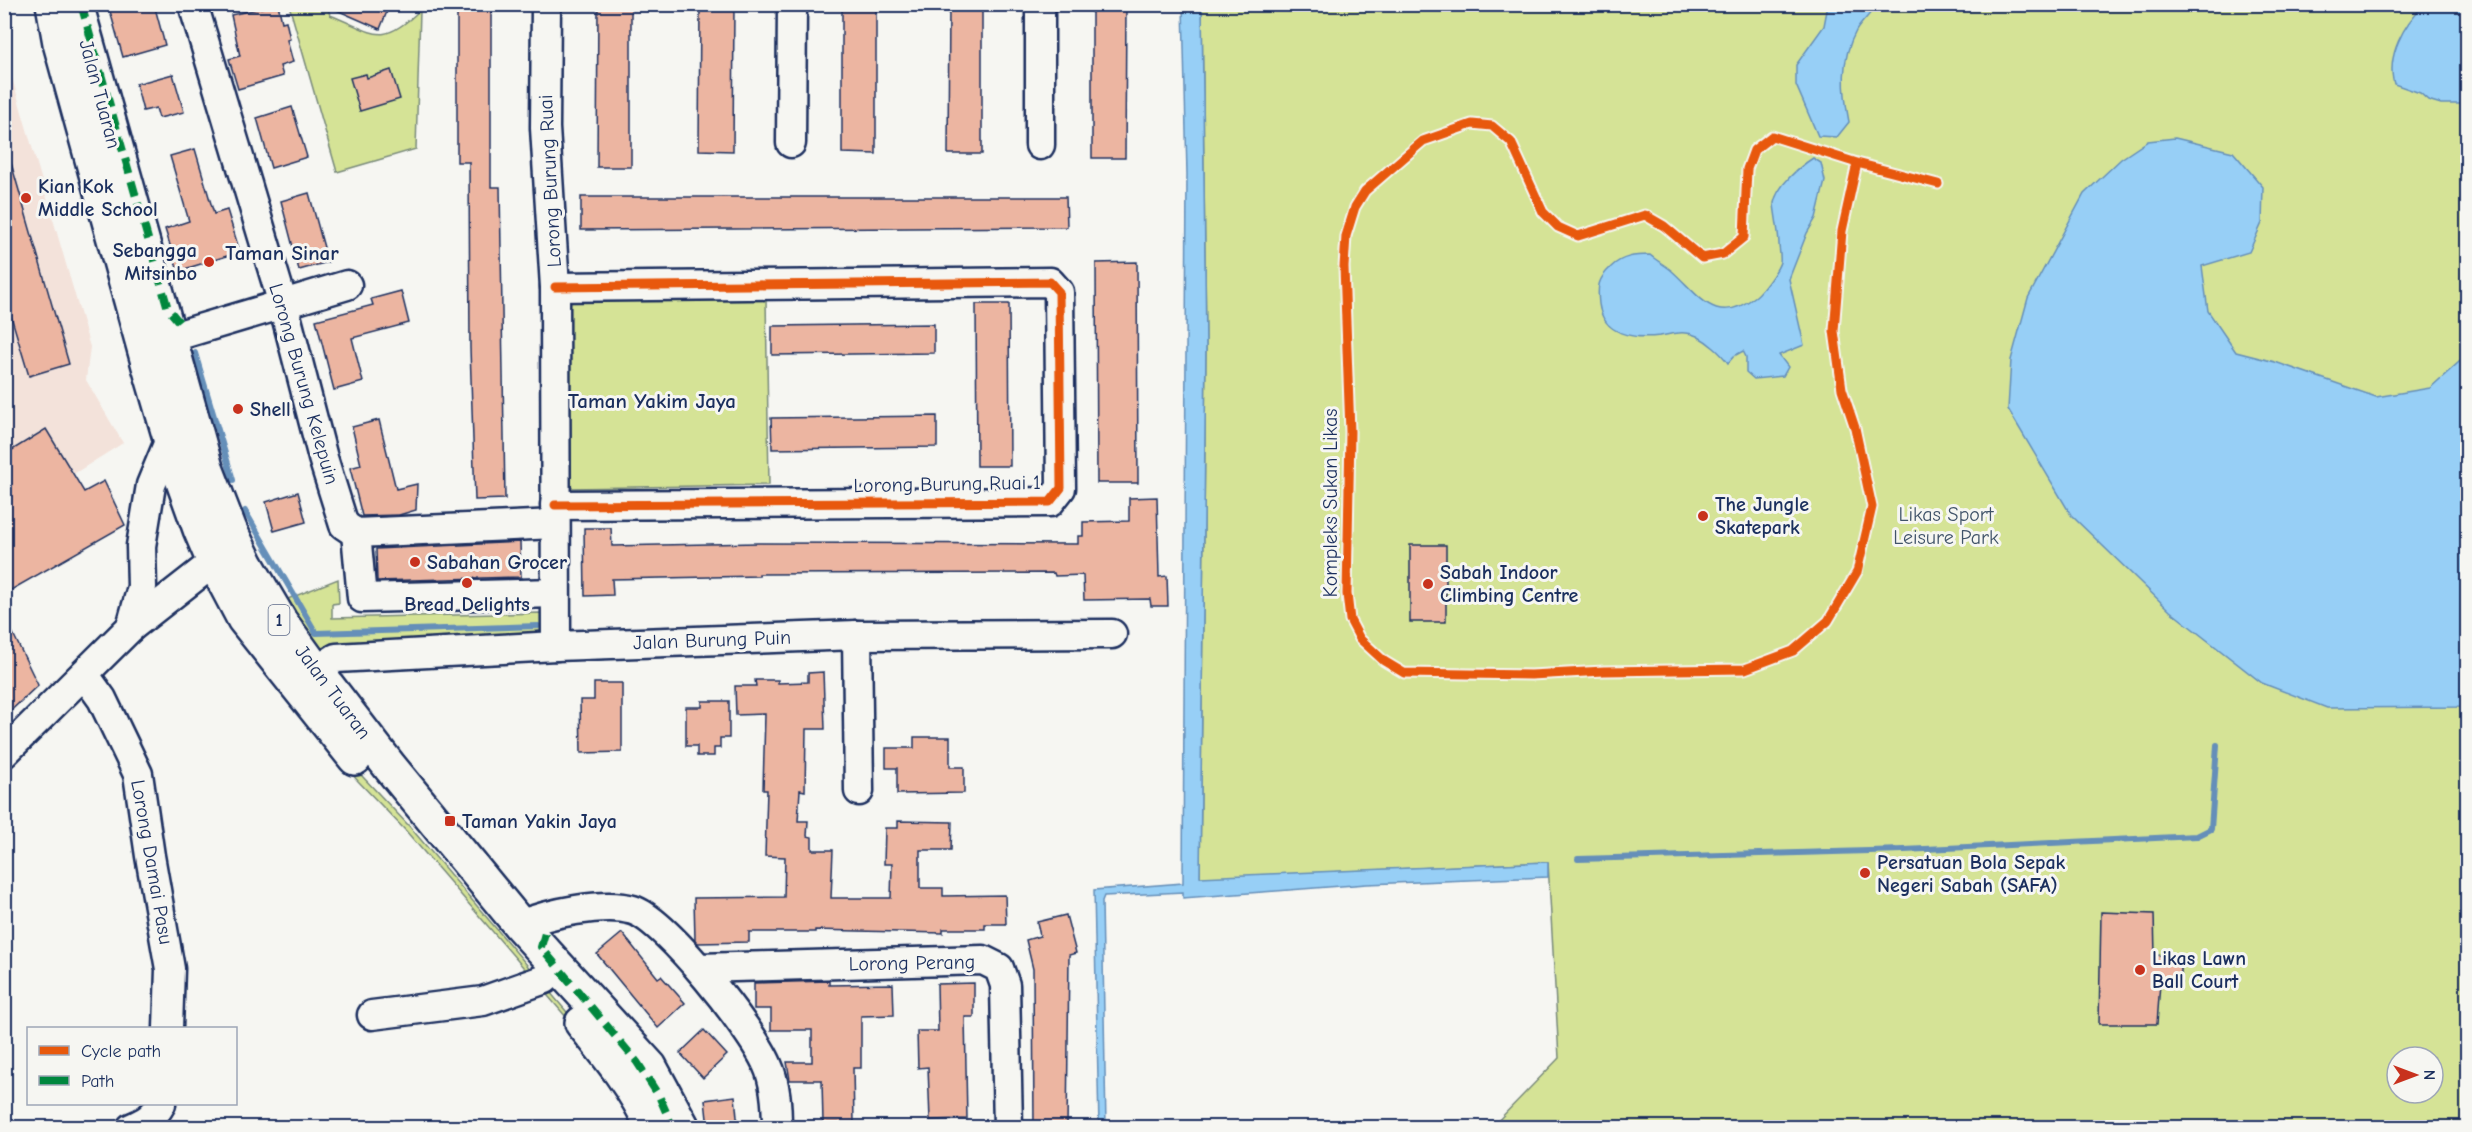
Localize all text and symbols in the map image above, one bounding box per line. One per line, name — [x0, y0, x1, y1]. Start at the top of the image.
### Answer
street label: Jalan Tuaran — [74, 37, 126, 151]
street label: Lorong Burung Ruai — [534, 94, 566, 268]
place label: Kian Kok Middle School — [38, 175, 158, 221]
marker: Kian Kok Middle School — [19, 191, 33, 205]
place label: Sebangga Mitsinbo — [113, 239, 197, 285]
district label: Taman Sinar — [225, 241, 339, 265]
marker: Sebangga Mitsinbo — [202, 255, 216, 269]
street label: Lorong Burung Kelepuin — [264, 281, 344, 487]
district label: Taman Yakim Jaya — [568, 389, 736, 413]
place label: Shell — [250, 398, 291, 421]
marker: Shell — [231, 402, 245, 416]
street label: Kompleks Sukan Likas — [1319, 408, 1342, 598]
street label: Lorong Burung Ruai 1 — [853, 471, 1041, 497]
place label: The Jungle Skatepark — [1715, 493, 1809, 539]
park label: Likas Sport Leisure Park — [1893, 503, 1999, 549]
marker: The Jungle Skatepark — [1696, 509, 1710, 523]
place label: Sabahan Grocer — [427, 551, 567, 574]
marker: Sabahan Grocer — [408, 555, 422, 569]
place label: Sabah Indoor Climbing Centre — [1440, 561, 1579, 607]
marker: Bread Delights — [460, 576, 474, 590]
marker: Sabah Indoor Climbing Centre — [1421, 577, 1435, 591]
place label: Bread Delights — [404, 593, 530, 616]
road number: 1 — [268, 605, 290, 635]
street label: Jalan Burung Puin — [633, 626, 791, 654]
street label: Jalan Tuaran — [290, 640, 376, 744]
street label: Lorong Damai Pasu — [126, 778, 178, 946]
place label: Taman Yakin Jaya — [462, 810, 617, 833]
marker: Taman Yakin Jaya — [443, 814, 457, 828]
place label: Persatuan Bola Sepak Negeri Sabah (SAFA) — [1877, 851, 2066, 897]
marker: Persatuan Bola Sepak Negeri Sabah (SAFA) — [1858, 866, 1872, 880]
place label: Likas Lawn Ball Court — [2152, 947, 2246, 993]
street label: Lorong Perang — [848, 950, 976, 976]
marker: Likas Lawn Ball Court — [2133, 963, 2147, 977]
legend — [27, 1027, 237, 1105]
text: Cycle path — [81, 1041, 161, 1062]
north arrow — [2385, 1045, 2445, 1105]
text: N — [2420, 1070, 2438, 1080]
text: Path — [81, 1071, 114, 1092]

